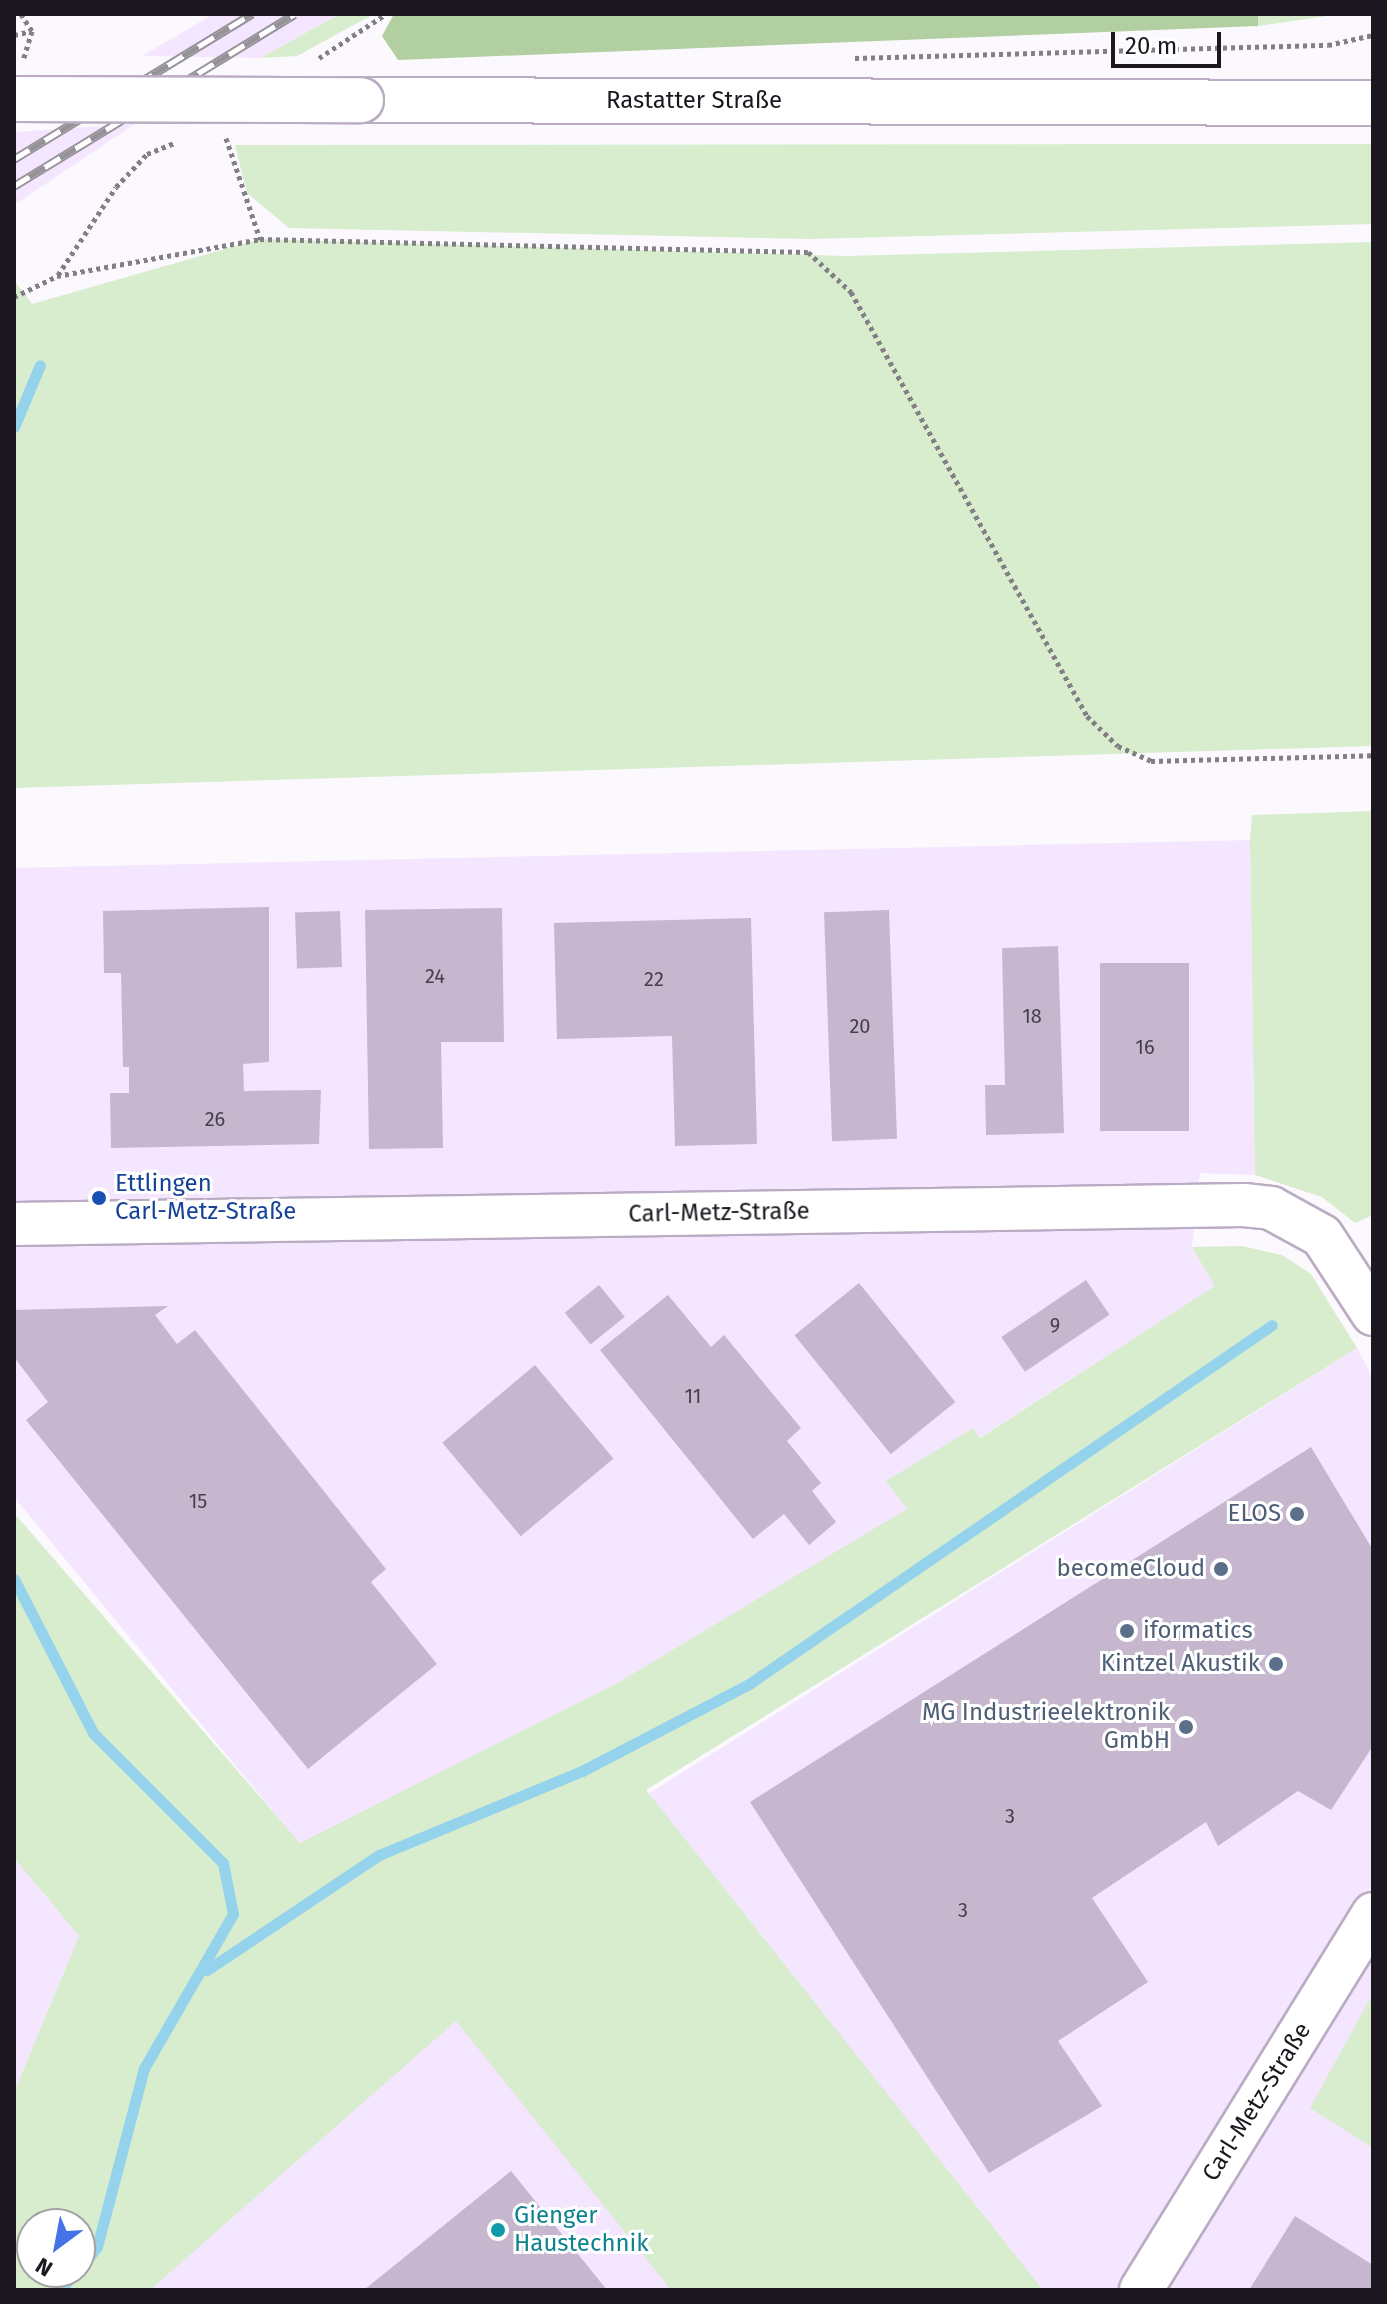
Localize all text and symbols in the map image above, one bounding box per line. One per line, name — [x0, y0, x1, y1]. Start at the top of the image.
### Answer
scale bar — [1115, 16, 1225, 66]
text: 20 m — [1125, 32, 1177, 60]
street label: Rastatter Straße — [606, 87, 782, 115]
house number: 24 — [425, 964, 445, 988]
house number: 22 — [644, 967, 664, 991]
house number: 18 — [1022, 1004, 1042, 1028]
house number: 20 — [849, 1014, 871, 1038]
house number: 16 — [1135, 1035, 1155, 1059]
house number: 26 — [205, 1107, 225, 1131]
place label: Ettlingen Carl-Metz-Straße — [115, 1170, 296, 1226]
marker: Ettlingen Carl-Metz-Straße — [90, 1189, 108, 1207]
street label: Carl-Metz-Straße — [628, 1197, 810, 1229]
house number: 9 — [1050, 1313, 1060, 1337]
house number: 11 — [684, 1384, 702, 1408]
house number: 15 — [189, 1489, 207, 1513]
place label: ELOS — [1228, 1500, 1281, 1528]
marker: ELOS — [1288, 1505, 1306, 1523]
place label: becomeCloud — [1057, 1555, 1205, 1583]
marker: becomeCloud — [1212, 1560, 1230, 1578]
place label: iformatics — [1143, 1617, 1253, 1645]
marker: iformatics — [1118, 1622, 1136, 1640]
place label: Kintzel Akustik — [1101, 1650, 1260, 1678]
marker: Kintzel Akustik — [1267, 1655, 1285, 1673]
place label: MG Industrieelektronik GmbH — [922, 1699, 1170, 1755]
marker: MG Industrieelektronik GmbH — [1177, 1718, 1195, 1736]
house number: 3 — [1005, 1804, 1015, 1828]
house number: 3 — [958, 1898, 968, 1922]
street label: Carl-Metz-Straße — [1197, 2017, 1317, 2187]
place label: Gienger Haustechnik — [514, 2202, 649, 2258]
north arrow — [16, 2208, 96, 2288]
marker: Gienger Haustechnik — [489, 2221, 507, 2239]
text: N — [31, 2252, 57, 2282]

